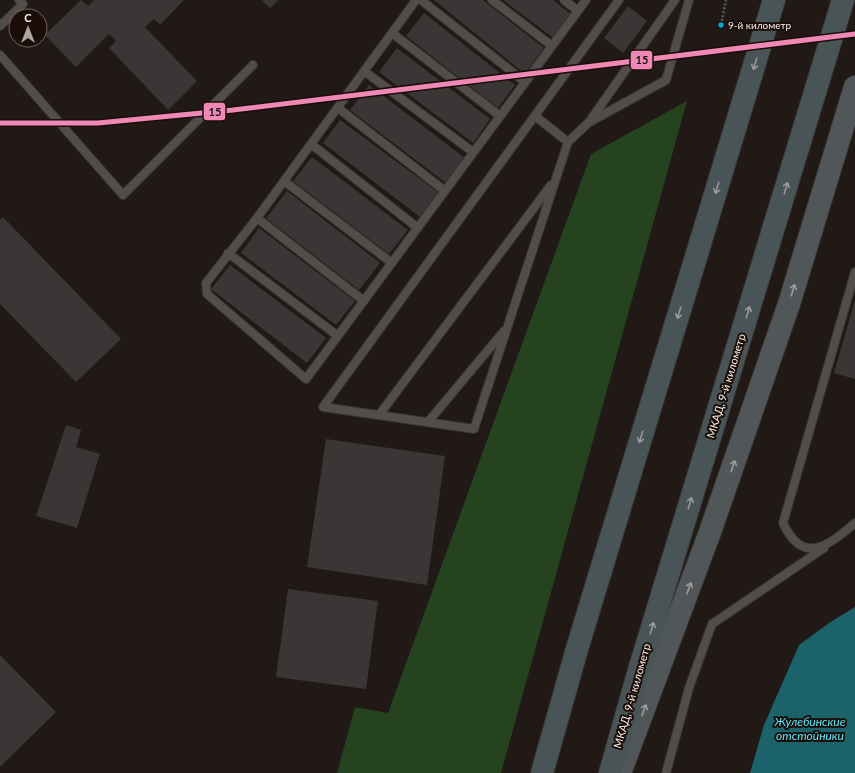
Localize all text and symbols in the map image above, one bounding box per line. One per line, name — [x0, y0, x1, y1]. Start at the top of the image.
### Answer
north arrow — [8, 8, 48, 48]
text: С — [24, 11, 32, 24]
place label: 9-й километр — [728, 19, 792, 31]
marker: 9-й километр — [716, 20, 726, 30]
line badge: 15 — [630, 50, 653, 70]
text: 15 — [636, 53, 648, 66]
one-way arrow — [751, 57, 758, 70]
line badge: 15 — [203, 102, 226, 121]
text: 15 — [209, 105, 221, 118]
one-way arrow — [713, 182, 720, 195]
one-way arrow — [783, 182, 790, 195]
one-way arrow — [790, 284, 797, 297]
one-way arrow — [675, 306, 682, 319]
one-way arrow — [745, 306, 752, 319]
street label: МКАД, 9-й километр — [703, 332, 748, 440]
one-way arrow — [637, 430, 644, 443]
one-way arrow — [730, 460, 737, 473]
one-way arrow — [687, 497, 694, 510]
one-way arrow — [685, 583, 693, 595]
one-way arrow — [649, 622, 656, 635]
street label: МКАД, 9-й километр — [610, 642, 653, 750]
one-way arrow — [640, 705, 648, 717]
water label: Жулебинские отстойники — [774, 714, 846, 743]

